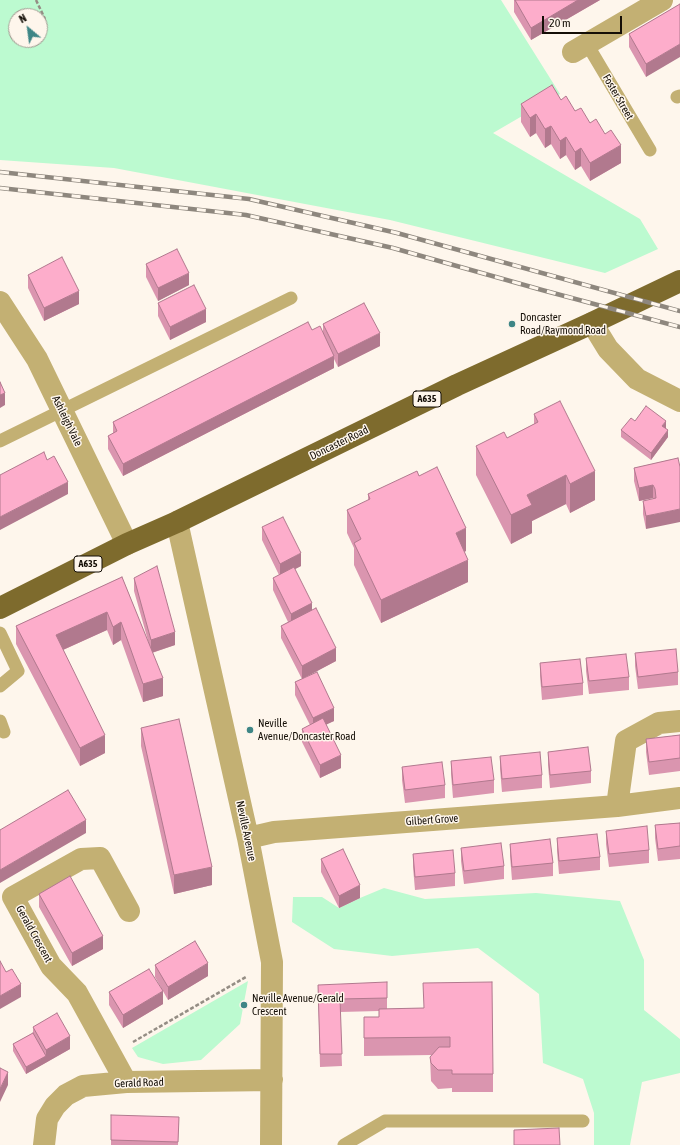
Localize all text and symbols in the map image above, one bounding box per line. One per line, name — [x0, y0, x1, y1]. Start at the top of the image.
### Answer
north arrow — [8, 8, 48, 48]
scale bar — [544, 8, 624, 34]
text: N — [17, 12, 28, 25]
text: 20 m — [549, 16, 571, 30]
street label: Foster Street — [600, 72, 636, 122]
place label: Doncaster Road/Raymond Road — [520, 311, 606, 337]
marker: Doncaster Road/Raymond Road — [507, 319, 517, 329]
road number: A635 — [413, 391, 441, 407]
street label: Ashleigh Vale — [49, 394, 85, 448]
street label: Doncaster Road — [308, 423, 370, 463]
road number: A635 — [74, 556, 102, 572]
place label: Neville Avenue/Doncaster Road — [258, 717, 356, 743]
marker: Neville Avenue/Doncaster Road — [245, 725, 255, 735]
street label: Neville Avenue — [233, 800, 259, 862]
street label: Gilbert Grove — [405, 812, 459, 828]
street label: Gerald Crescent — [13, 903, 55, 965]
place label: Neville Avenue/Gerald Crescent — [252, 992, 344, 1018]
marker: Neville Avenue/Gerald Crescent — [239, 1000, 249, 1010]
street label: Gerald Road — [114, 1076, 164, 1090]

